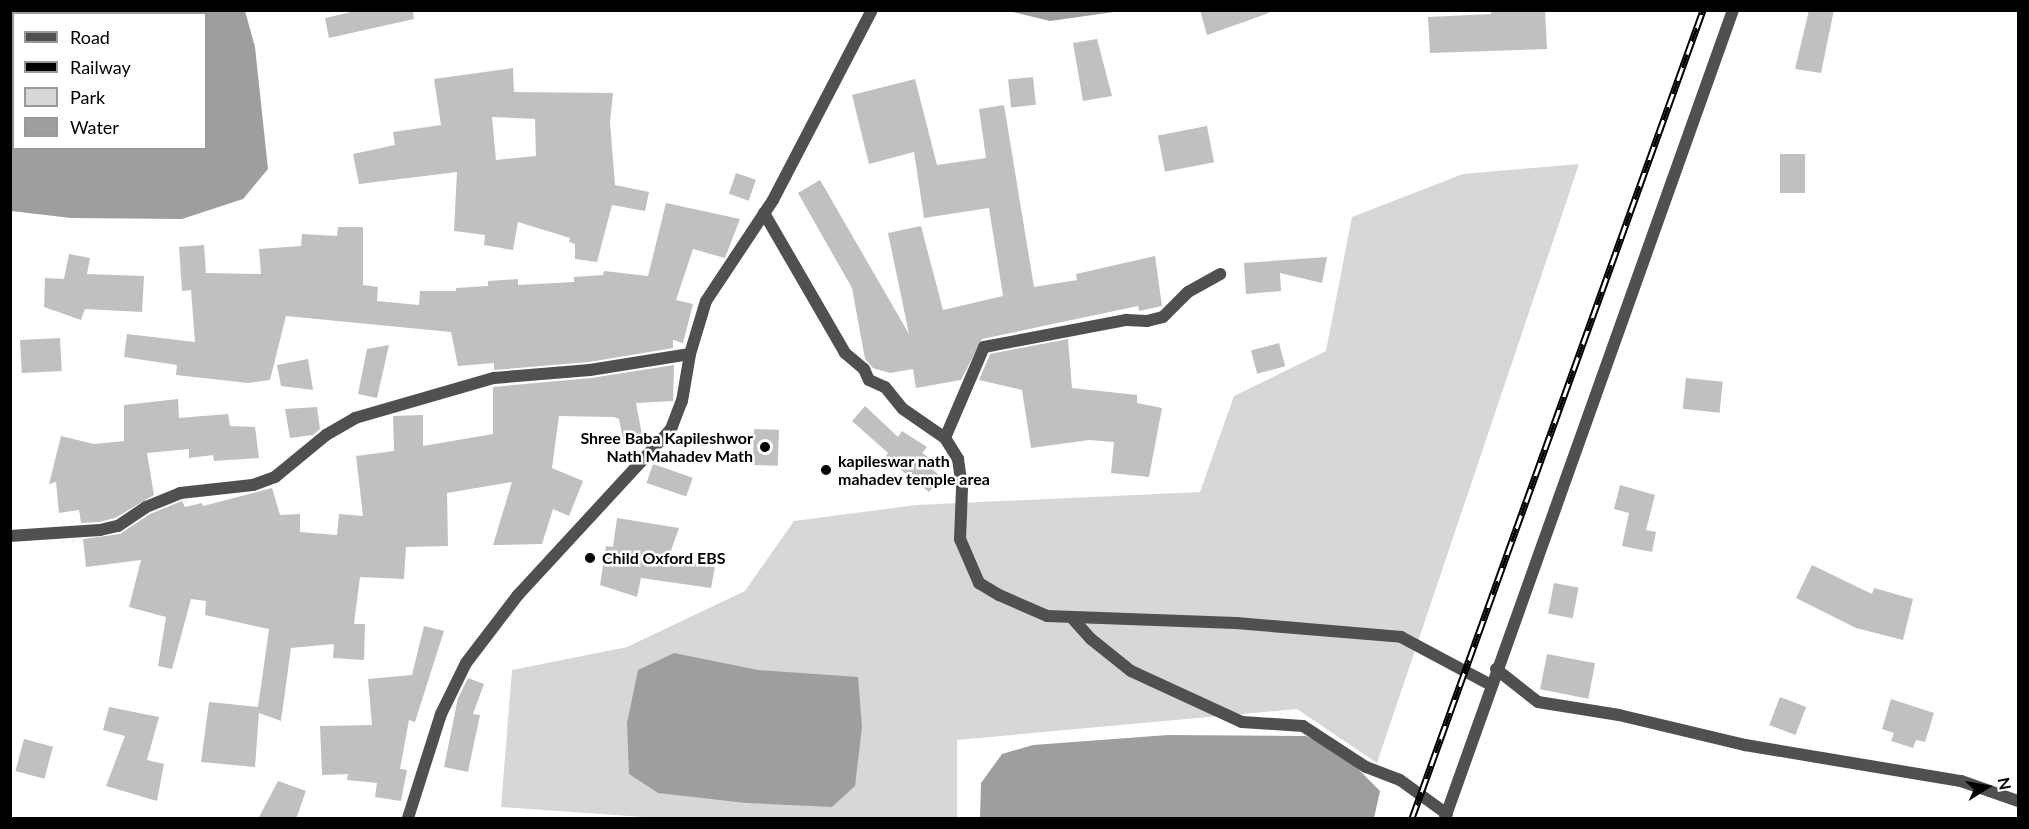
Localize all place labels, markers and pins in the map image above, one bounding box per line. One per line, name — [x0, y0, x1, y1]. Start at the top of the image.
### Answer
place label: Shree Baba Kapileshwor Nath Mahadev Math — [580, 428, 753, 466]
marker: Shree Baba Kapileshwor Nath Mahadev Math — [758, 440, 772, 454]
place label: kapileswar nath mahadev temple area — [838, 451, 990, 489]
marker: kapileswar nath mahadev temple area — [819, 463, 833, 477]
place label: Child Oxford EBS — [602, 548, 726, 568]
marker: Child Oxford EBS — [583, 551, 597, 565]

